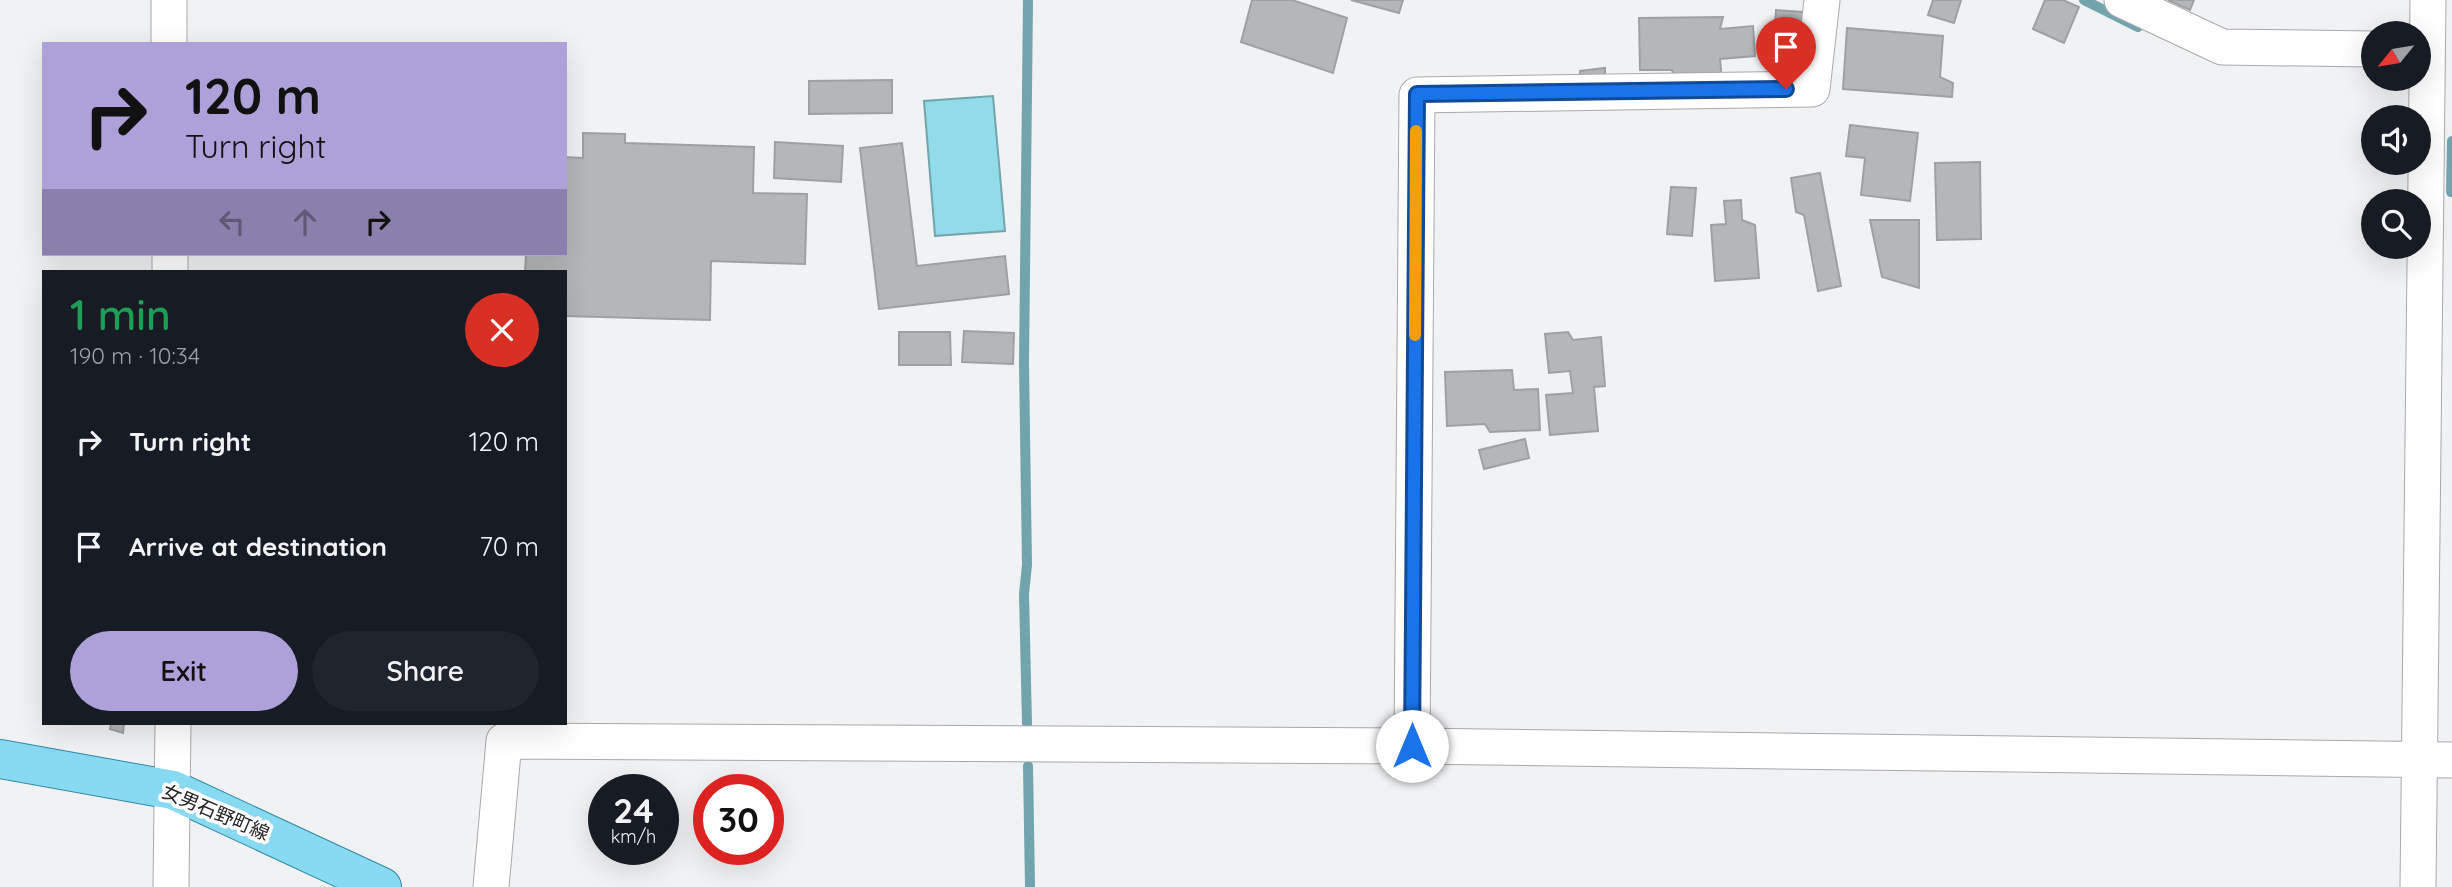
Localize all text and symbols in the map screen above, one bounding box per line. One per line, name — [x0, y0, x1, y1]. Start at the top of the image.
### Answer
pin — [1756, 17, 1816, 89]
north arrow — [2361, 21, 2431, 91]
map controls — [2361, 21, 2431, 259]
icon: arrive — [1767, 28, 1805, 66]
text: 120 m — [185, 65, 321, 126]
icon: right — [70, 70, 161, 161]
button: sound — [2361, 105, 2431, 175]
text: Turn right — [185, 126, 326, 166]
button: search — [2361, 189, 2431, 259]
icon: left — [213, 203, 251, 241]
icon: ahead — [286, 203, 324, 241]
icon: right — [359, 203, 397, 241]
text: 1 min — [70, 288, 171, 341]
button: close — [465, 293, 539, 367]
text: 190 m · 10:34 — [70, 341, 200, 370]
icon: right — [70, 423, 108, 461]
text: Turn right — [129, 425, 251, 458]
text: 120 m — [469, 425, 539, 458]
icon: arrive — [70, 528, 108, 566]
text: Arrive at destination — [129, 530, 387, 563]
text: 70 m — [479, 530, 539, 563]
button: Exit — [70, 631, 298, 711]
button: Share — [312, 631, 539, 711]
position arrow — [1375, 709, 1449, 783]
speed limit sign: 30 — [693, 774, 784, 865]
street label: 女男石野町線 — [159, 779, 273, 845]
text: 24 — [613, 788, 654, 832]
text: km/h — [611, 825, 656, 848]

